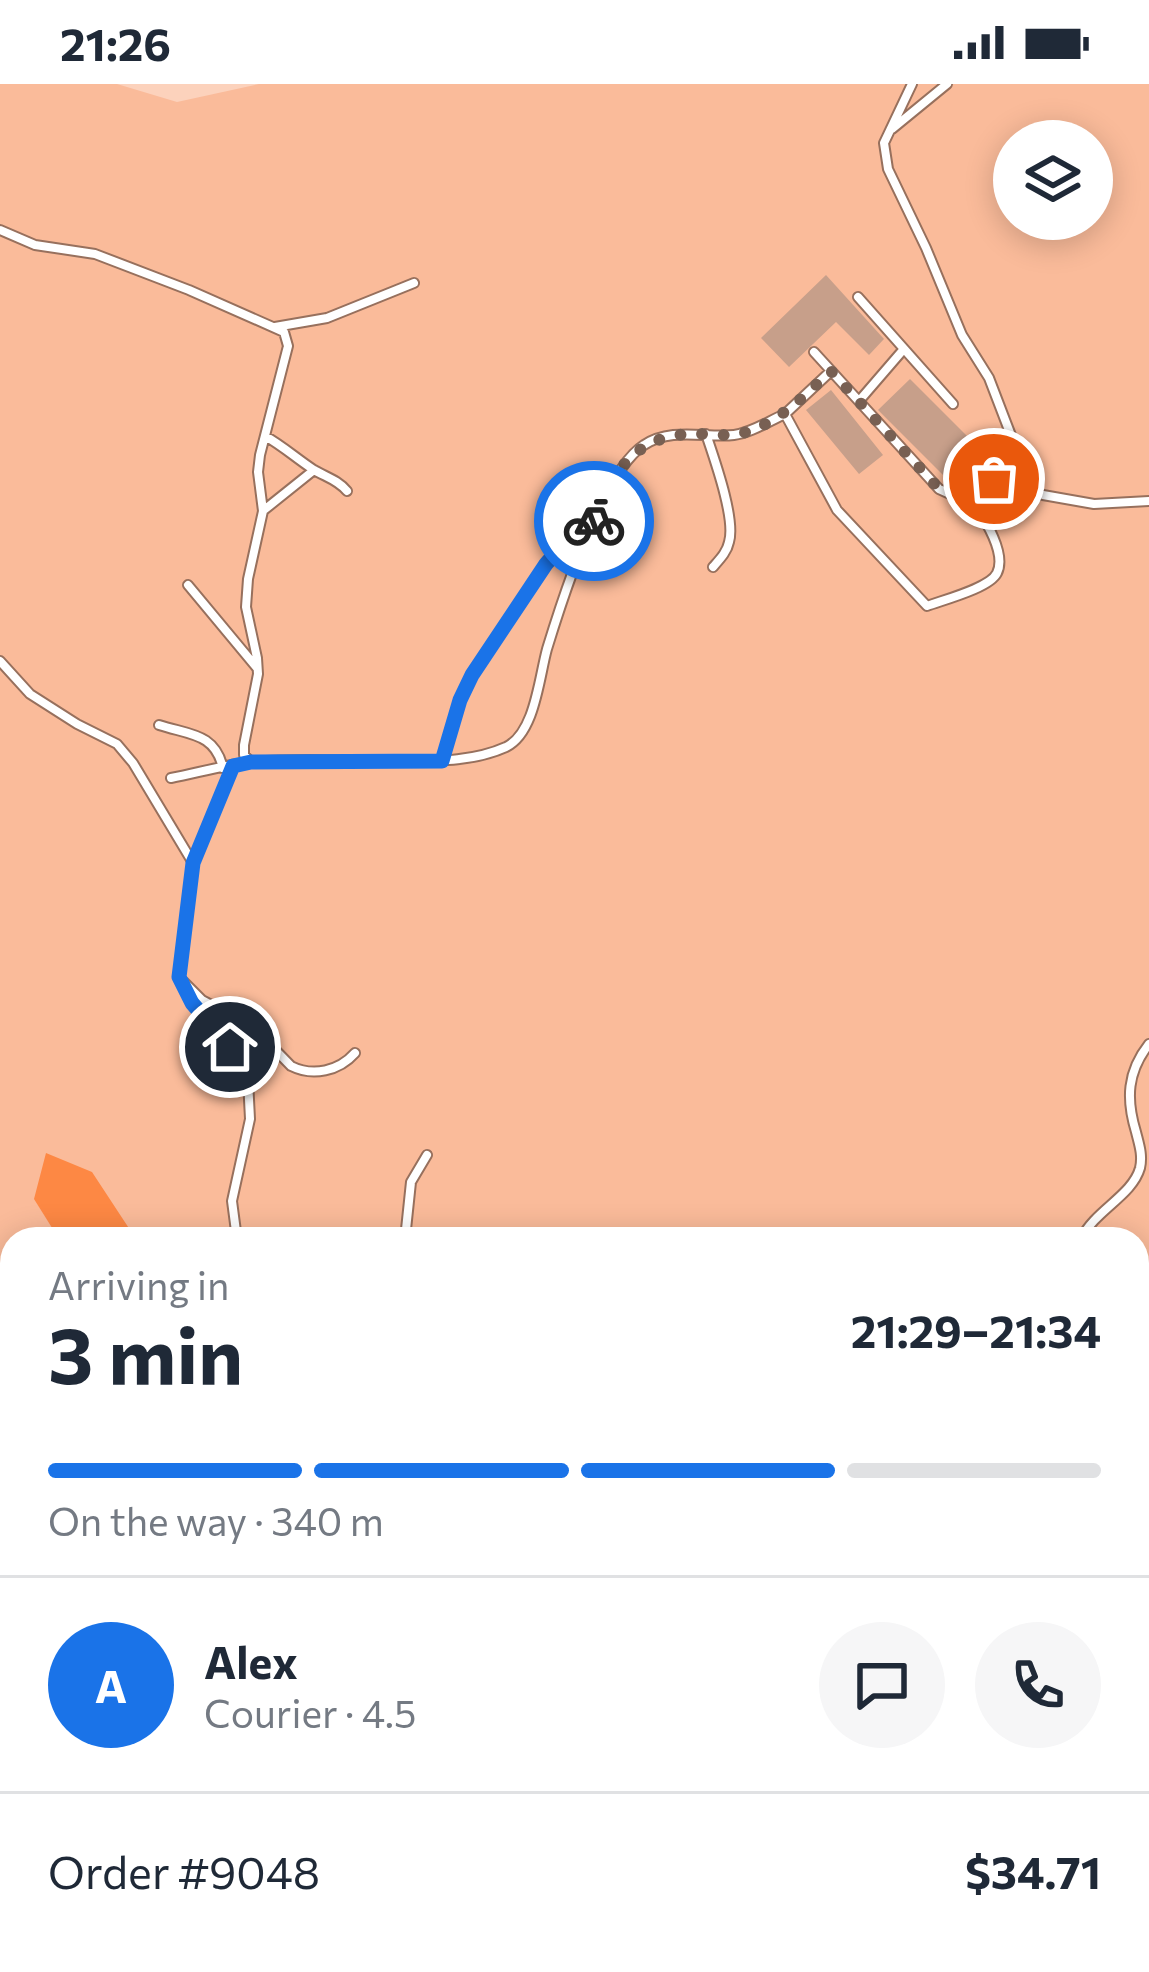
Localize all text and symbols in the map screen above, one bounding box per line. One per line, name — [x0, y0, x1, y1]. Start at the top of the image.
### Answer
text: 21:26 — [60, 15, 171, 70]
map controls — [993, 120, 1113, 240]
button: layers — [993, 120, 1113, 240]
pin — [943, 428, 1045, 530]
icon: bag — [961, 446, 1027, 512]
courier — [534, 461, 654, 581]
icon: bike — [561, 488, 627, 554]
pin — [179, 996, 281, 1098]
icon: home — [197, 1014, 263, 1080]
text: Arriving in — [48, 1260, 229, 1308]
text: 21:29–21:34 — [851, 1302, 1101, 1357]
text: 3 min — [48, 1305, 243, 1400]
text: On the way · 340 m — [48, 1496, 384, 1544]
button: chat — [819, 1622, 945, 1748]
button: phone — [975, 1622, 1101, 1748]
text: Alex — [204, 1633, 298, 1688]
text: A — [95, 1657, 127, 1712]
text: Courier · 4.5 — [204, 1688, 416, 1736]
text: Order #9048 — [48, 1843, 320, 1898]
text: $34.71 — [965, 1843, 1101, 1898]

